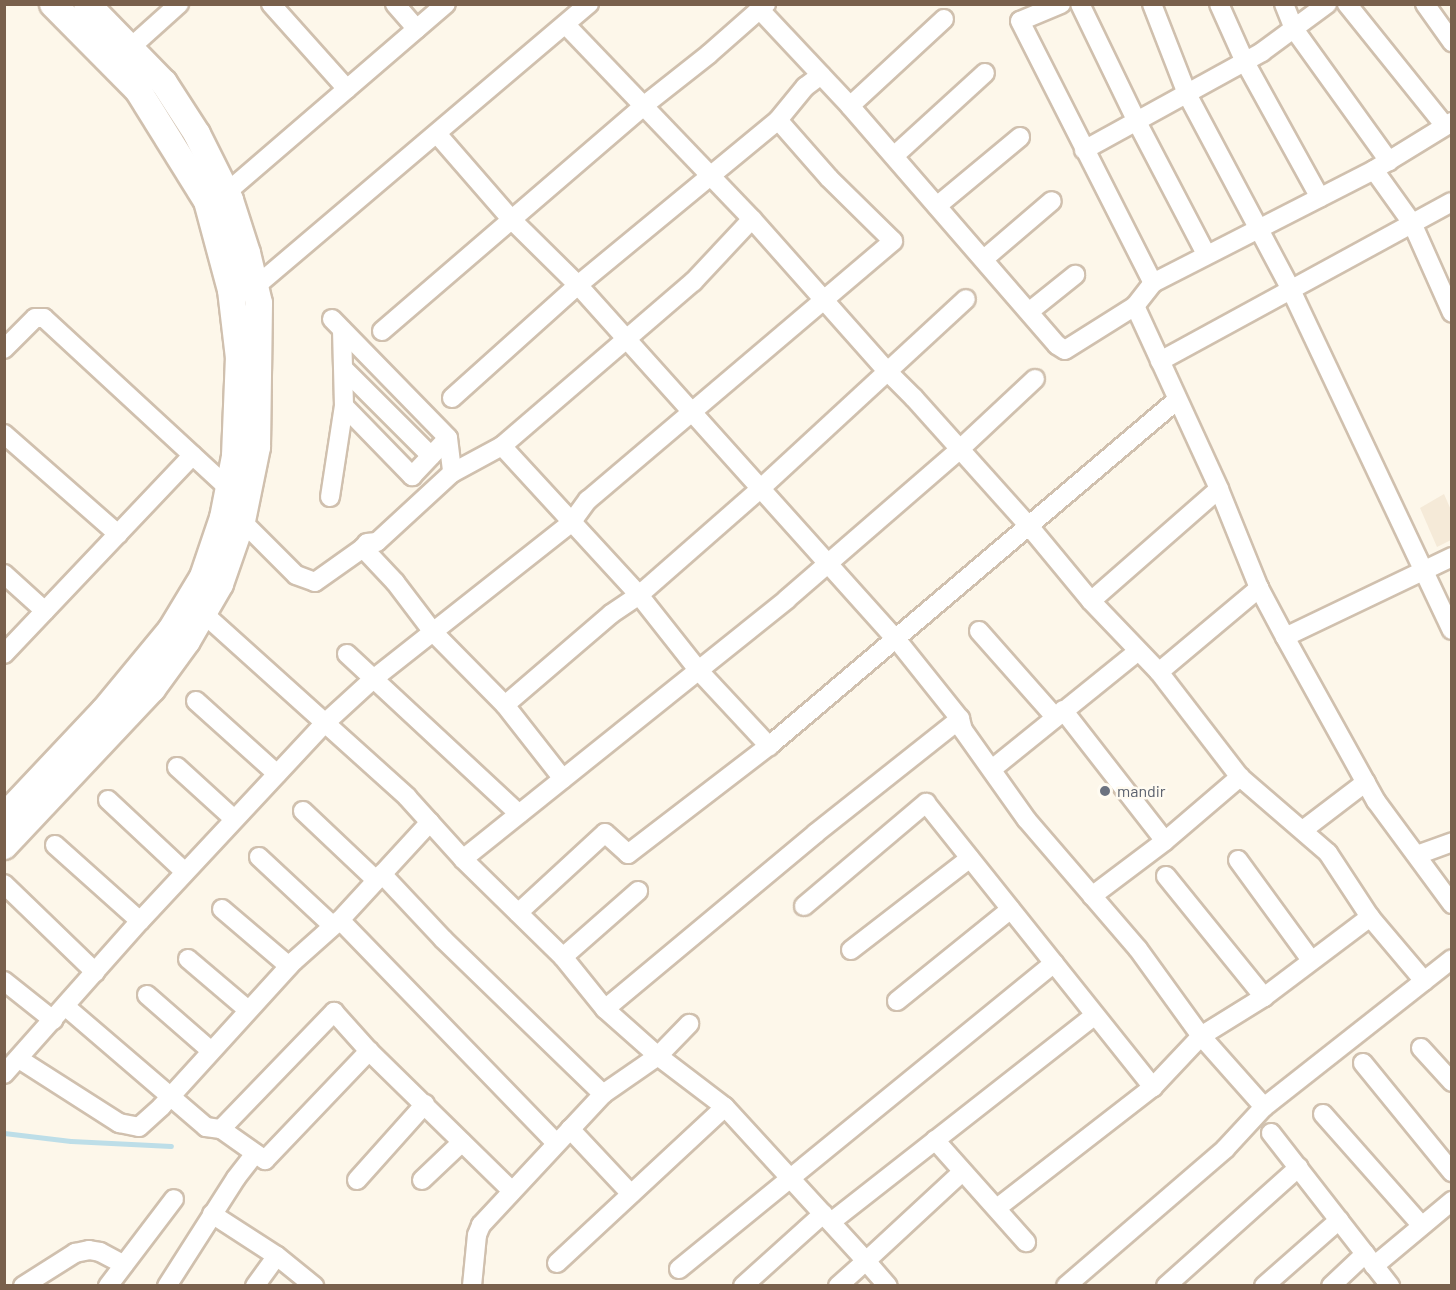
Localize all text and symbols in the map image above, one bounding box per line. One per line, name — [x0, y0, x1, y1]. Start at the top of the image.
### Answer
place label: mandir — [1117, 781, 1166, 801]
marker: mandir — [1098, 784, 1112, 798]

